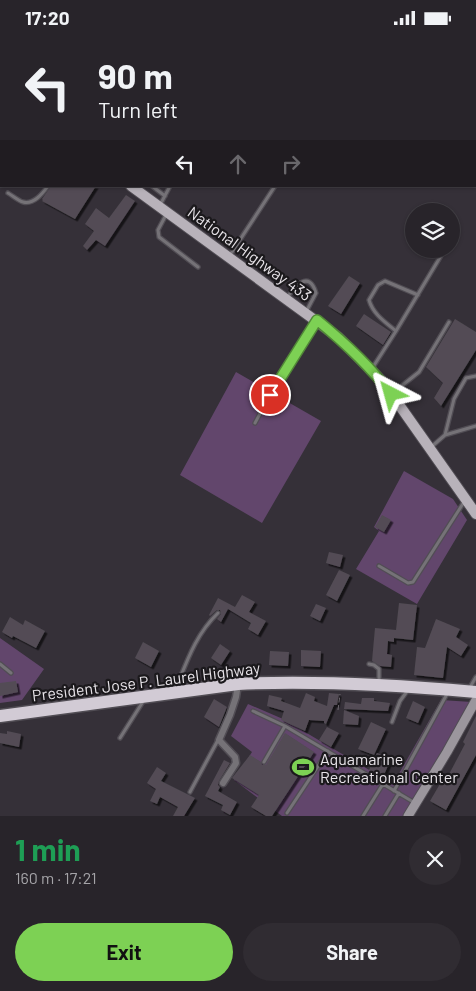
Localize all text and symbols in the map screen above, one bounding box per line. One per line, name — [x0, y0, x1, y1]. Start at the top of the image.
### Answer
text: 17:20 — [25, 6, 70, 29]
text: 90 m — [98, 54, 173, 96]
icon: left — [15, 55, 80, 120]
text: Turn left — [98, 96, 178, 122]
icon: left — [171, 150, 199, 178]
icon: ahead — [224, 150, 252, 178]
icon: right — [277, 150, 305, 178]
street label: National Highway 433 — [184, 202, 316, 304]
map controls — [405, 203, 460, 258]
button: layers — [405, 203, 460, 258]
position arrow — [364, 367, 416, 419]
pin — [249, 374, 291, 416]
icon: arrive — [256, 381, 284, 409]
street label: President Jose P. Laurel Highway — [31, 658, 262, 704]
place label: Aquamarine Recreational Center — [320, 749, 458, 786]
sports icon: Aquamarine Recreational Center — [290, 754, 316, 780]
text: 1 min — [15, 831, 81, 867]
button: close — [409, 833, 461, 885]
text: 160 m · 17:21 — [15, 868, 97, 887]
button: Exit — [15, 923, 233, 981]
button: Share — [243, 923, 461, 981]

